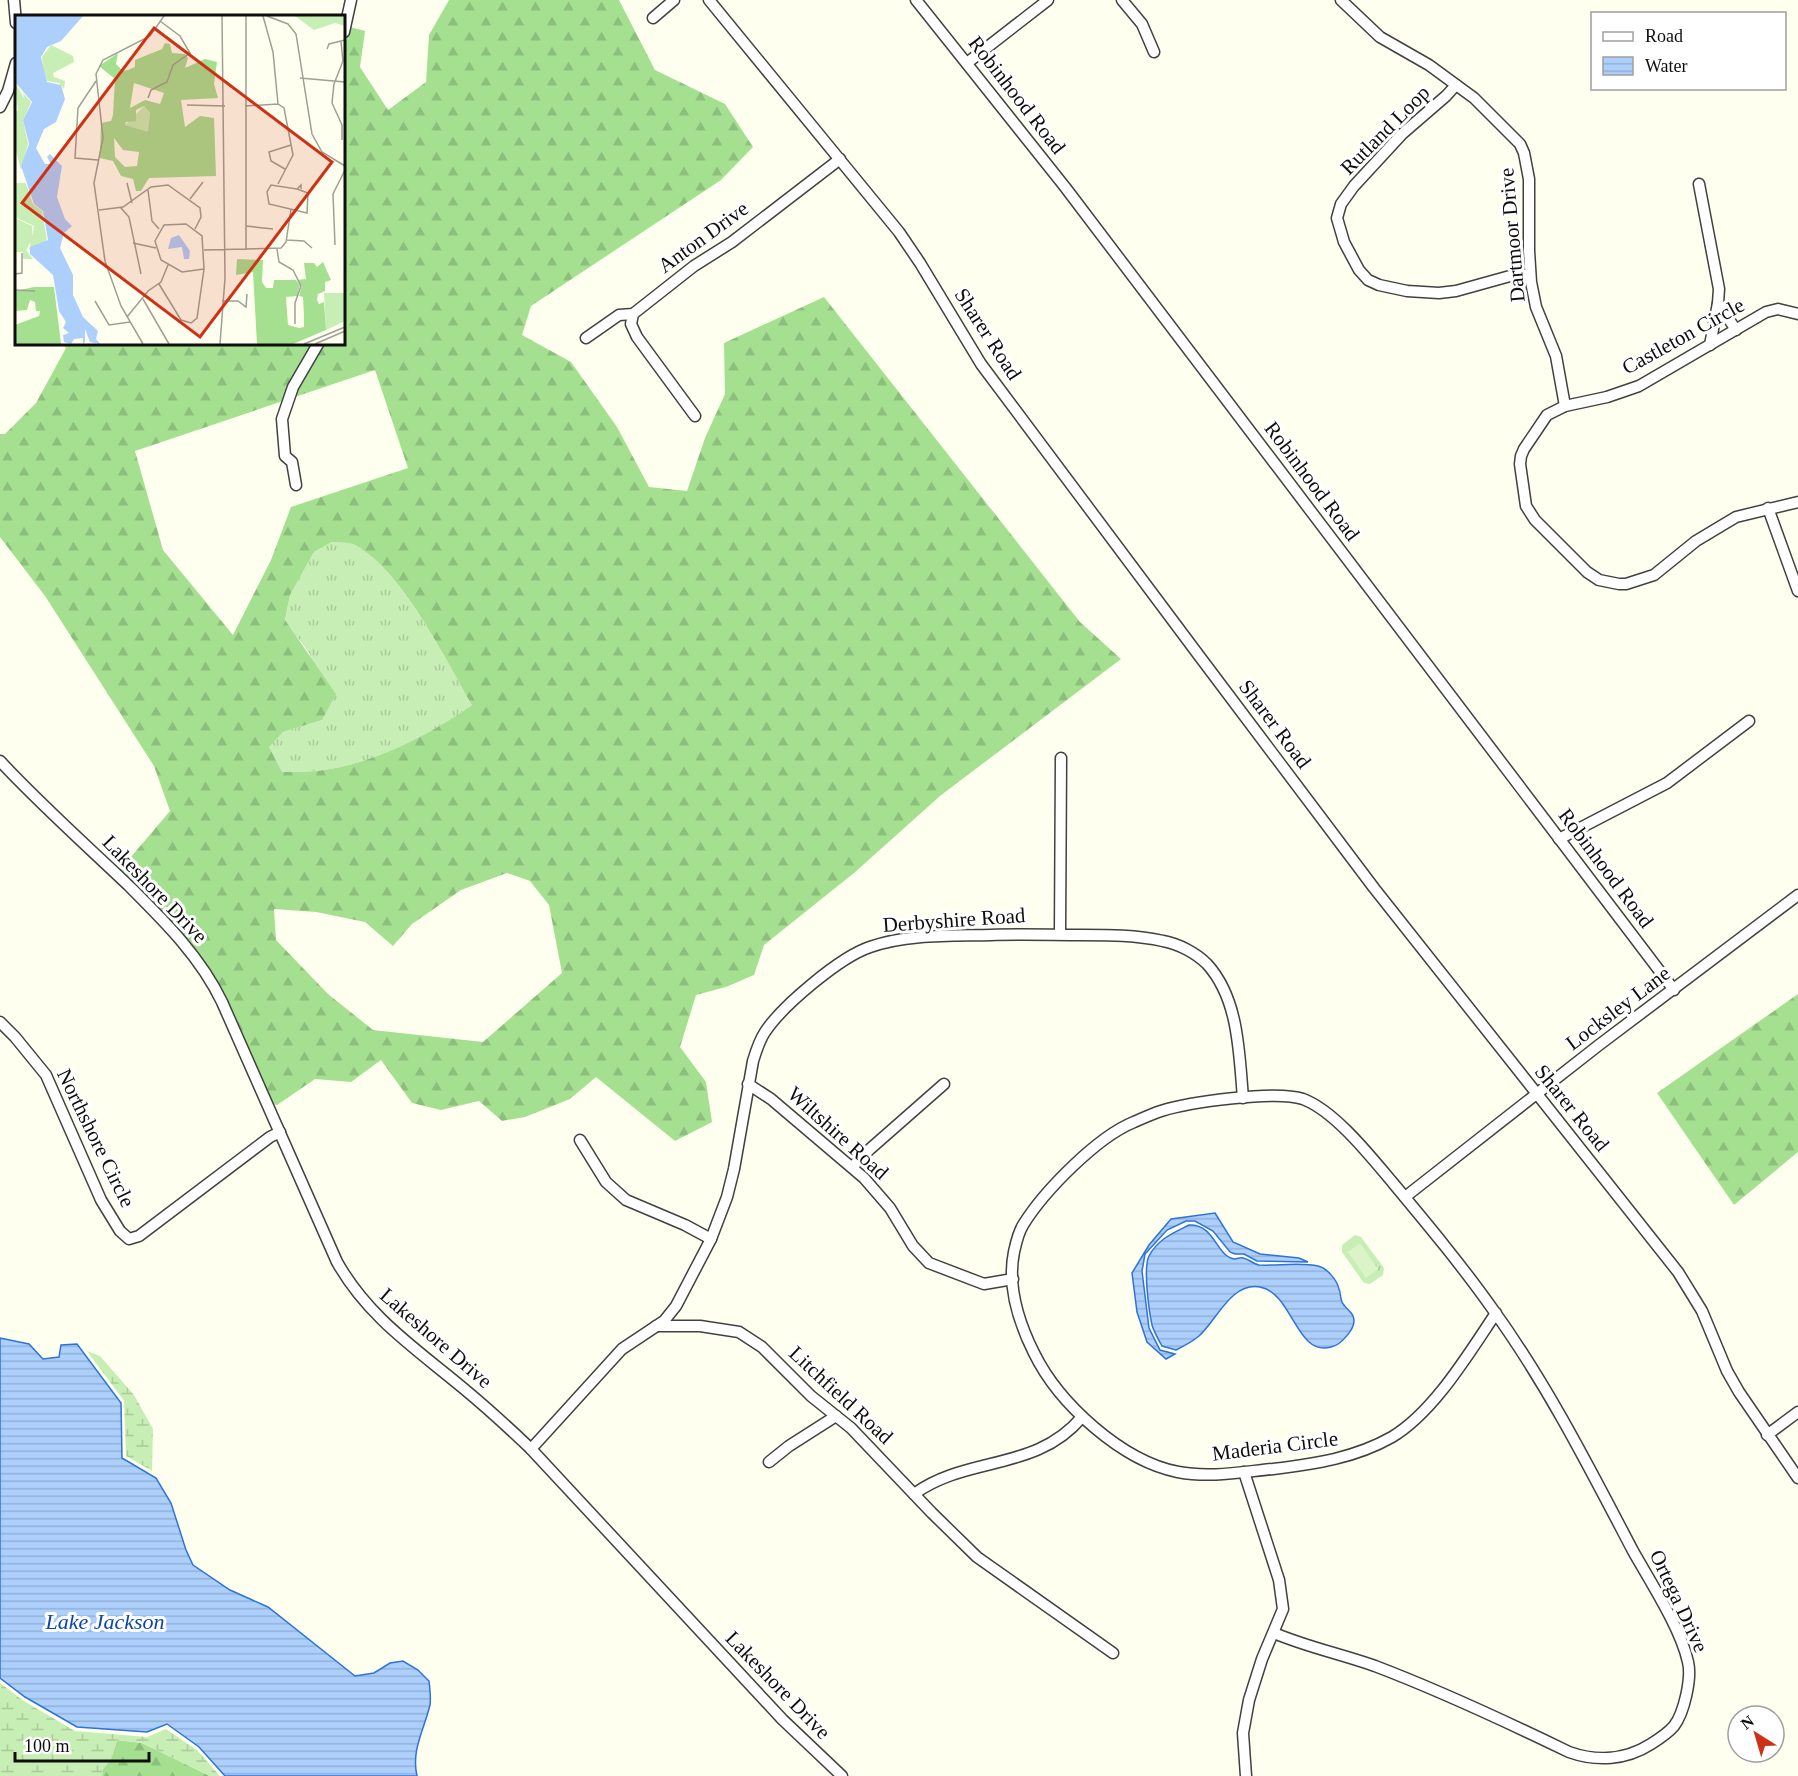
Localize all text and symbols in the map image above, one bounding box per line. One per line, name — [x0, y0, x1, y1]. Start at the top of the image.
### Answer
legend — [1591, 12, 1786, 90]
inset map — [15, 15, 345, 345]
text: Road — [1645, 26, 1683, 46]
street label: Robinhood Road — [964, 31, 1071, 159]
text: Water — [1645, 56, 1688, 76]
street label: Rutland Loop — [1335, 80, 1435, 180]
street label: Dartmoor Drive — [1494, 167, 1530, 303]
street label: Anton Drive — [653, 196, 753, 278]
street label: Sharer Road — [950, 284, 1027, 385]
street label: Castleton Circle — [1618, 293, 1748, 379]
street label: Robinhood Road — [1259, 417, 1365, 546]
street label: Sharer Road — [1234, 675, 1316, 773]
street label: Robinhood Road — [1553, 804, 1659, 933]
street label: Lakeshore Drive — [98, 830, 212, 948]
street label: Derbyshire Road — [882, 903, 1027, 937]
street label: Locksley Lane — [1561, 961, 1675, 1055]
street label: Sharer Road — [1530, 1060, 1614, 1156]
street label: Northshore Circle — [52, 1065, 140, 1211]
street label: Wiltshire Road — [783, 1082, 894, 1185]
street label: Lakeshore Drive — [375, 1283, 497, 1393]
street label: Litchfield Road — [784, 1341, 898, 1449]
street label: Maderia Circle — [1211, 1426, 1339, 1466]
street label: Ortega Drive — [1645, 1546, 1713, 1656]
water label: Lake Jackson — [44, 1609, 165, 1634]
street label: Lakeshore Drive — [721, 1626, 835, 1744]
north arrow — [1726, 1704, 1786, 1764]
text: N — [1738, 1712, 1757, 1733]
scale bar — [15, 1725, 148, 1763]
text: 100 m — [24, 1736, 70, 1756]

